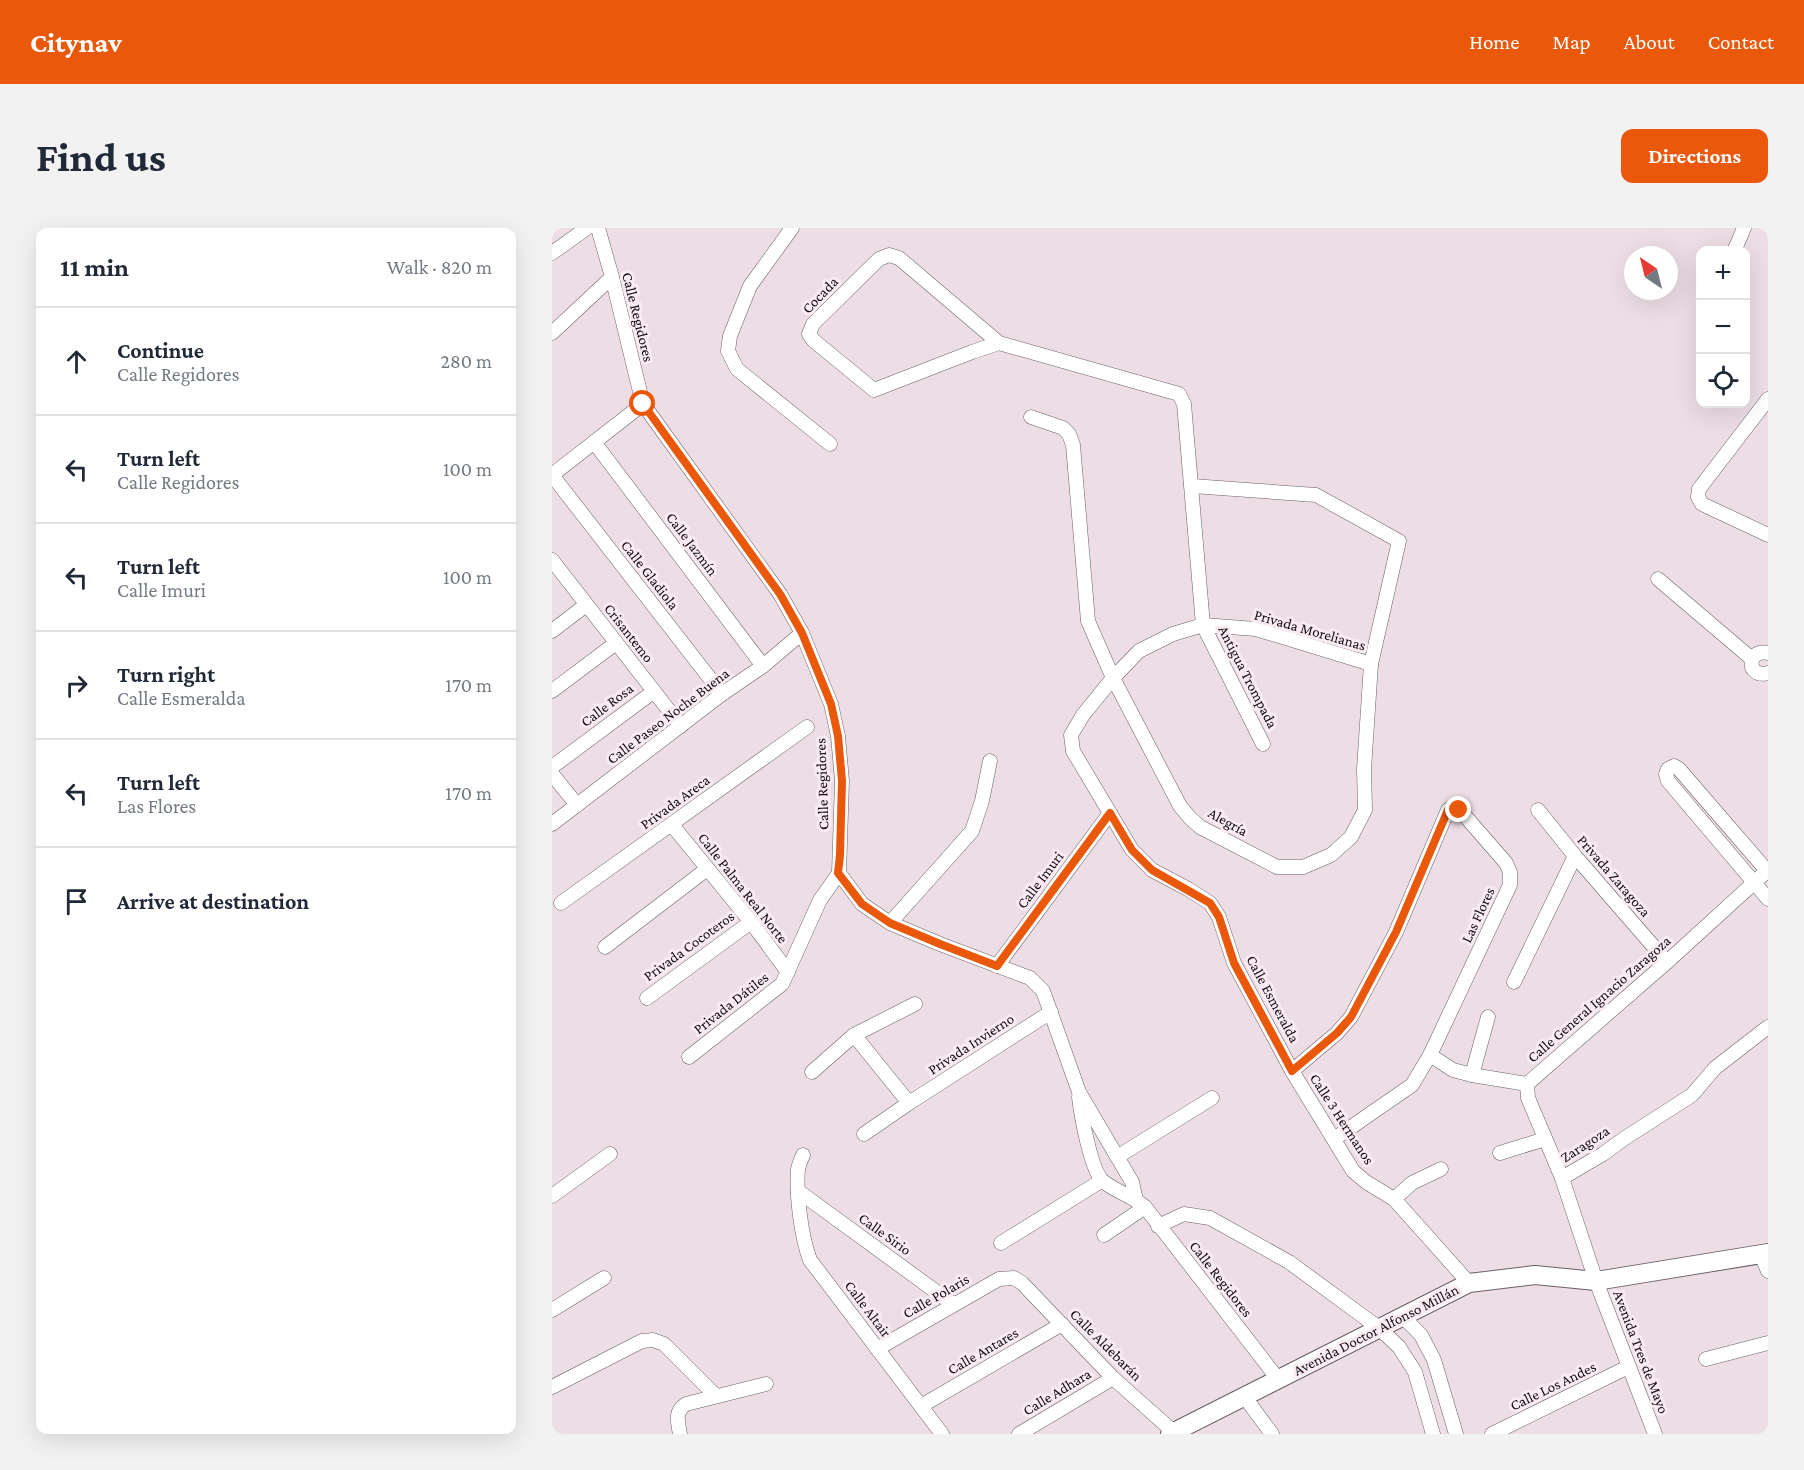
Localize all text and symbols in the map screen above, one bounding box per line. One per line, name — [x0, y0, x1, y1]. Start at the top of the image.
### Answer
text: Citynav — [30, 27, 122, 58]
text: Home — [1469, 30, 1519, 54]
text: Map — [1552, 30, 1591, 54]
text: About — [1624, 30, 1675, 54]
text: Contact — [1708, 30, 1774, 54]
button: Directions — [1621, 129, 1768, 183]
text: Find us — [36, 133, 166, 180]
north arrow — [1624, 246, 1678, 300]
map controls — [1696, 246, 1750, 408]
button: + — [1696, 246, 1750, 300]
text: 11 min — [60, 253, 129, 282]
text: Walk · 820 m — [387, 256, 492, 278]
street label: Calle Regidores — [618, 271, 657, 364]
street label: Cocada — [799, 273, 841, 316]
button: − — [1696, 300, 1750, 354]
text: Continue — [117, 338, 204, 363]
icon: ahead — [60, 345, 93, 378]
text: 280 m — [441, 350, 492, 372]
button: locate — [1696, 354, 1750, 408]
text: Calle Regidores — [117, 363, 239, 385]
route start — [629, 390, 655, 416]
text: Turn left — [117, 446, 200, 471]
icon: left — [60, 453, 93, 486]
text: 100 m — [443, 458, 492, 480]
text: Calle Regidores — [117, 471, 239, 493]
street label: Calle Jazmín — [662, 509, 721, 579]
street label: Calle Gladiola — [618, 537, 682, 613]
text: Turn left — [117, 554, 200, 579]
icon: left — [60, 561, 93, 594]
text: 100 m — [443, 566, 492, 588]
text: Calle Imuri — [117, 579, 206, 601]
street label: Crisantemo — [601, 601, 657, 665]
street label: Privada Morelianas — [1252, 606, 1368, 654]
street label: Antigua Trompada — [1214, 623, 1281, 731]
text: Turn right — [117, 662, 215, 687]
street label: Calle Paseo Noche Buena — [604, 665, 732, 767]
icon: right — [60, 669, 93, 702]
text: 170 m — [445, 674, 492, 696]
street label: Calle Rosa — [578, 680, 636, 730]
text: Calle Esmeralda — [117, 687, 246, 709]
street label: Calle Regidores — [812, 738, 833, 830]
text: Turn left — [117, 770, 200, 795]
street label: Privada Areca — [637, 772, 713, 832]
icon: left — [60, 777, 93, 810]
text: 170 m — [445, 782, 492, 804]
text: Las Flores — [117, 795, 196, 817]
route end — [1445, 796, 1471, 822]
street label: Alegría — [1205, 805, 1251, 840]
street label: Calle Palma Real Norte — [695, 830, 791, 947]
street label: Privada Zaragoza — [1573, 832, 1654, 921]
street label: Calle Imuri — [1014, 848, 1067, 911]
icon: arrive — [60, 885, 93, 918]
street label: Las Flores — [1458, 885, 1498, 945]
text: Arrive at destination — [117, 889, 309, 914]
street label: Privada Cocoteros — [641, 908, 737, 984]
street label: Calle General Ignacio Zaragoza — [1524, 932, 1674, 1066]
street label: Calle Esmeralda — [1243, 953, 1303, 1045]
street label: Privada Dátiles — [690, 969, 772, 1037]
street label: Privada Invierno — [925, 1010, 1017, 1078]
street label: Calle 3 Hermanos — [1307, 1071, 1377, 1168]
street label: Zaragoza — [1558, 1122, 1613, 1166]
street label: Calle Sirio — [856, 1210, 914, 1258]
street label: Calle Regidores — [1186, 1238, 1256, 1321]
street label: Calle Polaris — [900, 1271, 972, 1321]
street label: Calle Altair — [842, 1278, 895, 1341]
street label: Avenida Doctor Alfonso Millán — [1291, 1281, 1461, 1379]
street label: Avenida Tres de Mayo — [1609, 1288, 1672, 1416]
street label: Calle Aldebarán — [1067, 1306, 1145, 1384]
street label: Calle Antares — [945, 1324, 1021, 1378]
street label: Calle Los Andes — [1507, 1358, 1599, 1414]
street label: Calle Adhara — [1020, 1365, 1094, 1419]

